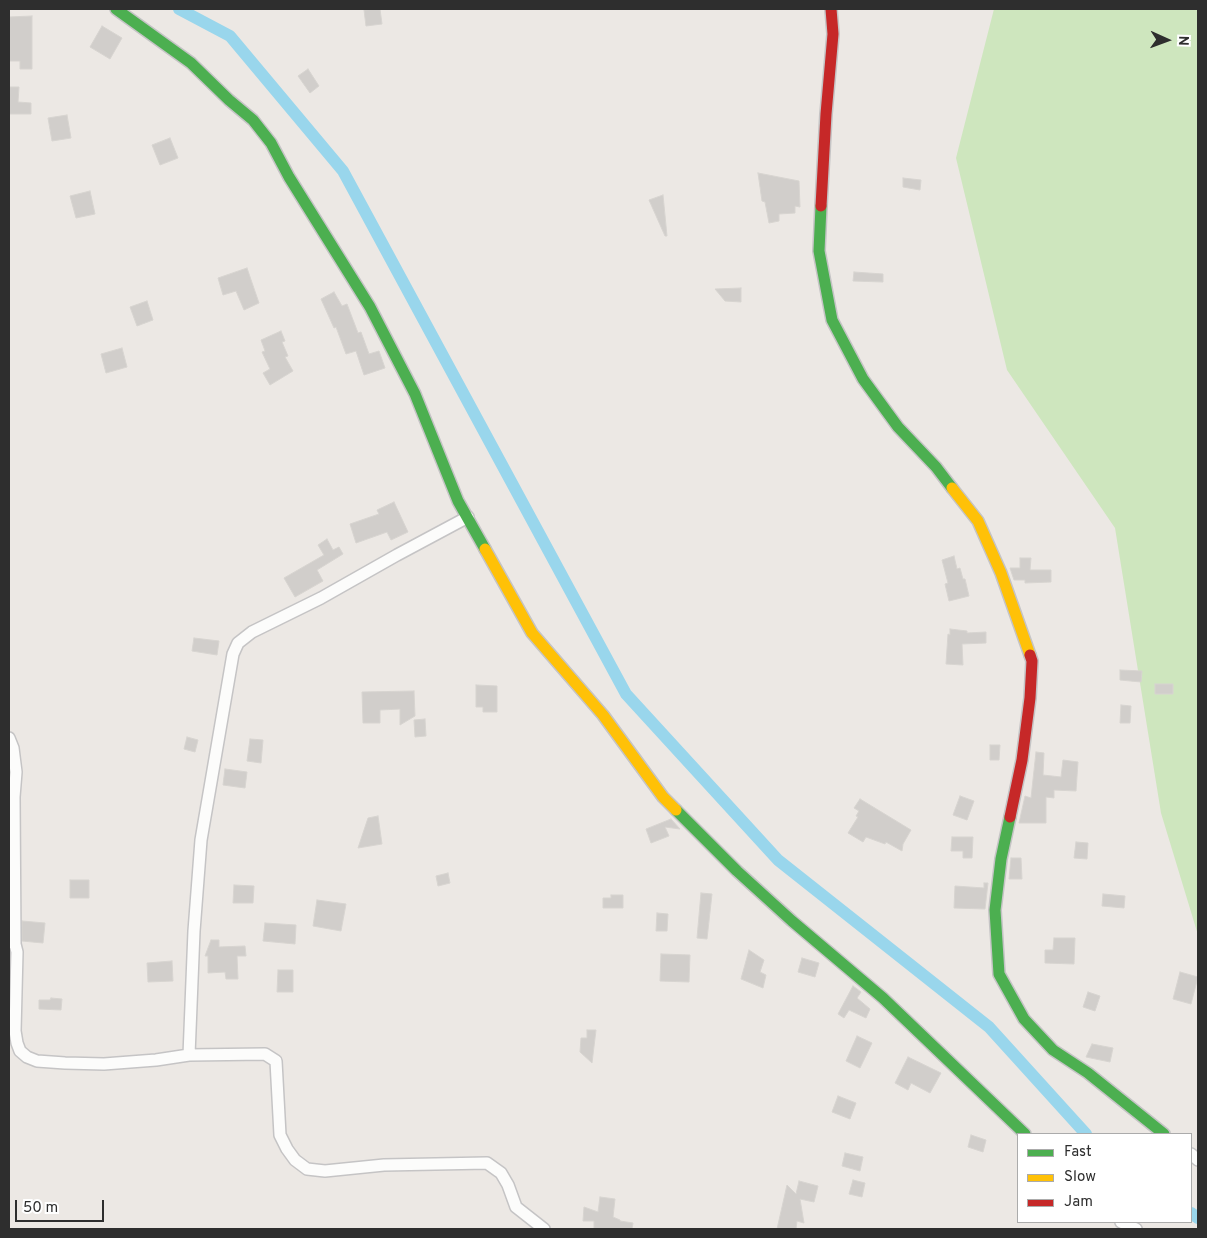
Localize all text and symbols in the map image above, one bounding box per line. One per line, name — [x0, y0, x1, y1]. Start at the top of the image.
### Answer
north arrow — [1142, 15, 1192, 65]
text: N — [1174, 35, 1191, 46]
legend — [1017, 1133, 1192, 1223]
text: Fast — [1064, 1143, 1092, 1162]
text: Slow — [1064, 1168, 1096, 1187]
scale bar — [18, 1190, 106, 1222]
text: Jam — [1064, 1193, 1093, 1212]
text: 50 m — [23, 1199, 58, 1218]

